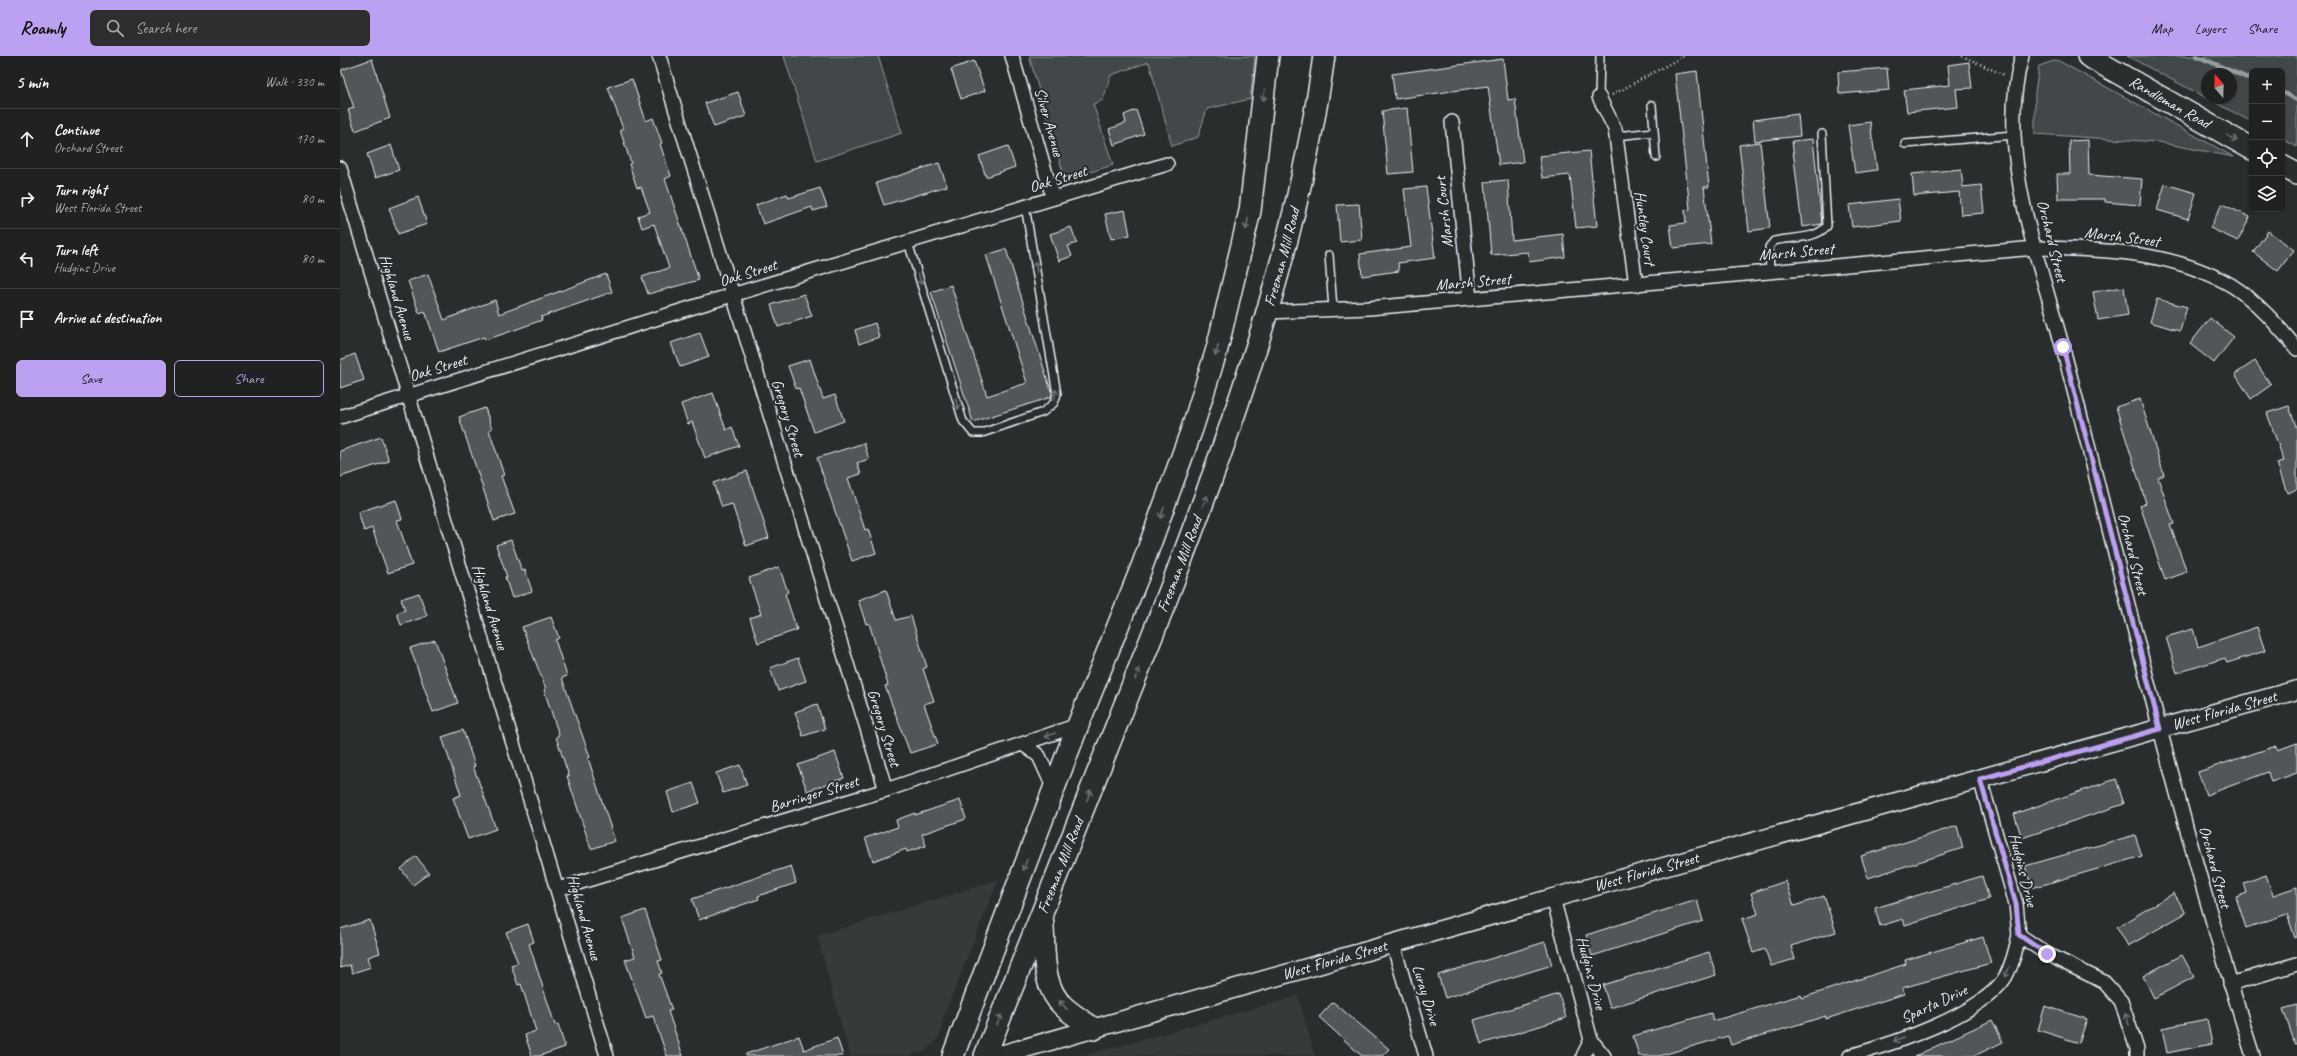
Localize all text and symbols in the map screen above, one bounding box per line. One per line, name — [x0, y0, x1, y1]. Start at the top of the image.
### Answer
search box — [90, 10, 370, 46]
text: Roamly — [20, 16, 66, 40]
icon: search — [104, 17, 126, 39]
text: Search here — [136, 19, 197, 38]
text: Map — [2151, 20, 2173, 37]
text: Layers — [2195, 20, 2226, 37]
text: Share — [2248, 20, 2277, 37]
north arrow — [2201, 68, 2237, 104]
map controls — [2249, 68, 2285, 212]
button: + — [2249, 68, 2285, 104]
street label: Randleman Road — [2126, 71, 2216, 135]
text: 5 min — [16, 72, 48, 93]
text: Walk · 330 m — [265, 74, 324, 90]
street label: Silver Avenue — [1030, 85, 1069, 160]
one-way arrow — [1260, 88, 1267, 101]
button: − — [2249, 104, 2285, 140]
text: Continue — [54, 121, 99, 140]
icon: ahead — [16, 128, 38, 150]
text: 170 m — [296, 131, 324, 147]
one-way arrow — [2225, 134, 2237, 142]
text: Orchard Street — [54, 140, 122, 156]
button: locate — [2249, 140, 2285, 176]
street label: Oak Street — [1027, 160, 1091, 197]
street label: Marsh Court — [1430, 174, 1458, 248]
button: layers — [2249, 176, 2285, 212]
text: Turn right — [54, 181, 107, 200]
icon: right — [16, 188, 38, 210]
street label: Huntley Court — [1630, 190, 1660, 269]
text: 80 m — [302, 191, 324, 207]
street label: Orchard Street — [2032, 198, 2072, 286]
text: West Florida Street — [54, 200, 142, 216]
street label: Freeman Mill Road — [1259, 203, 1305, 309]
one-way arrow — [1243, 217, 1251, 230]
street label: Marsh Street — [2083, 222, 2163, 252]
street label: Marsh Street — [1758, 239, 1837, 265]
text: Turn left — [54, 241, 97, 260]
icon: left — [16, 248, 38, 270]
text: 80 m — [302, 251, 324, 267]
street label: Highland Avenue — [375, 252, 420, 344]
street label: Oak Street — [717, 254, 781, 291]
text: Hudgins Drive — [54, 260, 115, 276]
one-way arrow — [1031, 261, 1039, 274]
street label: Marsh Street — [1435, 269, 1514, 295]
one-way arrow — [917, 272, 924, 285]
icon: arrive — [16, 308, 38, 330]
text: Arrive at destination — [54, 309, 161, 328]
route start — [2054, 338, 2072, 356]
one-way arrow — [1213, 343, 1220, 356]
street label: Oak Street — [407, 349, 471, 386]
button: Save — [16, 360, 166, 397]
button: Share — [174, 360, 324, 397]
street label: Gregory Street — [767, 377, 810, 461]
one-way arrow — [1051, 389, 1059, 402]
one-way arrow — [954, 397, 961, 410]
one-way arrow — [1201, 496, 1209, 508]
one-way arrow — [1157, 506, 1165, 518]
street label: Freeman Mill Road — [1152, 511, 1208, 615]
street label: Orchard Street — [2113, 511, 2153, 599]
street label: Highland Avenue — [468, 562, 513, 654]
one-way arrow — [1134, 669, 1142, 681]
street label: West Florida Street — [2170, 686, 2281, 734]
street label: Gregory Street — [863, 687, 906, 771]
one-way arrow — [1045, 731, 1057, 739]
street label: Barringer Street — [767, 770, 863, 817]
one-way arrow — [1086, 790, 1094, 802]
street label: Freeman Mill Road — [1033, 812, 1090, 916]
street label: Orchard Street — [2194, 824, 2236, 912]
street label: Hudgins Drive — [2004, 831, 2042, 911]
street label: West Florida Street — [1592, 847, 1703, 896]
one-way arrow — [1021, 859, 1029, 871]
street label: Highland Avenue — [562, 872, 606, 964]
street label: Hudgins Drive — [1572, 934, 1611, 1014]
street label: West Florida Street — [1280, 935, 1391, 984]
route end — [2038, 945, 2056, 963]
street label: Luray Drive — [1407, 962, 1445, 1029]
one-way arrow — [2003, 966, 2010, 978]
street label: Sparta Drive — [1898, 979, 1972, 1028]
one-way arrow — [1059, 1000, 1068, 1010]
one-way arrow — [2122, 1013, 2130, 1025]
one-way arrow — [996, 1014, 1003, 1026]
one-way arrow — [1894, 1036, 1906, 1044]

